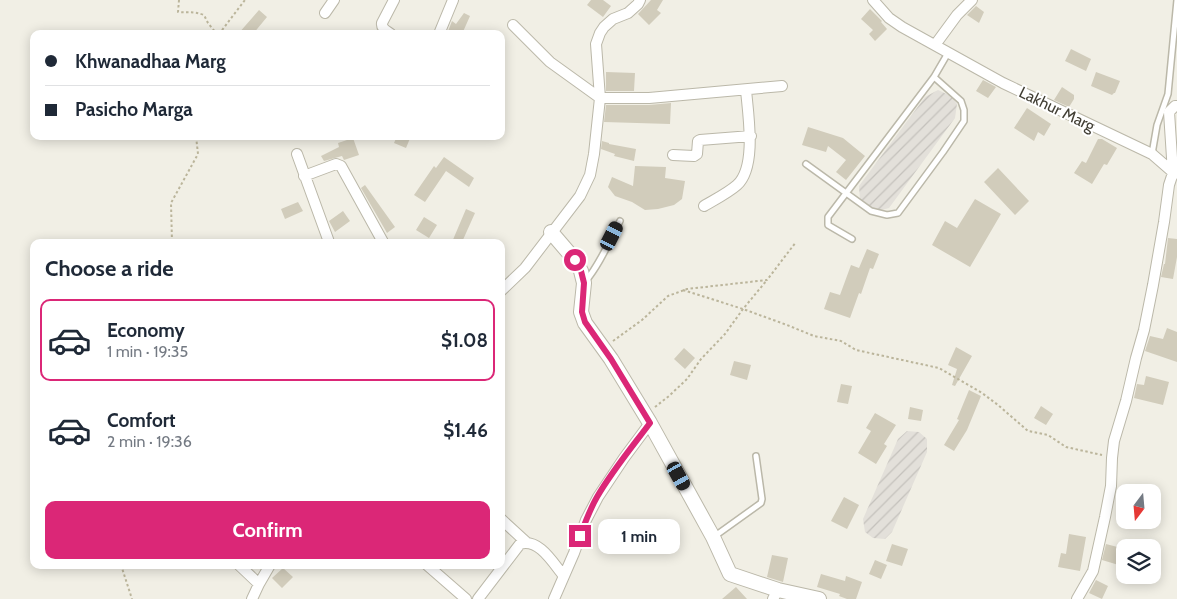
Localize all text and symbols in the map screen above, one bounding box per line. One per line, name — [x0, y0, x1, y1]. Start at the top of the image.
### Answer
text: Khwanadhaa Marg — [75, 50, 226, 73]
street label: Lakhur Marg — [1016, 82, 1099, 136]
text: Pasicho Marga — [75, 98, 193, 121]
car — [598, 219, 625, 253]
route start — [564, 249, 586, 271]
text: Choose a ride — [45, 255, 174, 282]
icon: car — [47, 318, 92, 363]
text: Economy — [107, 319, 185, 342]
text: $1.08 — [441, 329, 488, 352]
text: 1 min · 19:35 — [107, 342, 188, 361]
icon: car — [47, 408, 92, 453]
text: Comfort — [107, 409, 176, 432]
text: $1.46 — [443, 419, 488, 442]
text: 2 min · 19:36 — [107, 432, 192, 451]
car — [665, 459, 692, 493]
north arrow — [1116, 484, 1161, 529]
map controls — [1116, 484, 1161, 584]
button: Confirm — [45, 501, 490, 559]
callout: 1 min — [598, 518, 680, 554]
route end — [569, 525, 591, 547]
text: 1 min — [621, 527, 657, 546]
button: layers — [1116, 539, 1161, 584]

